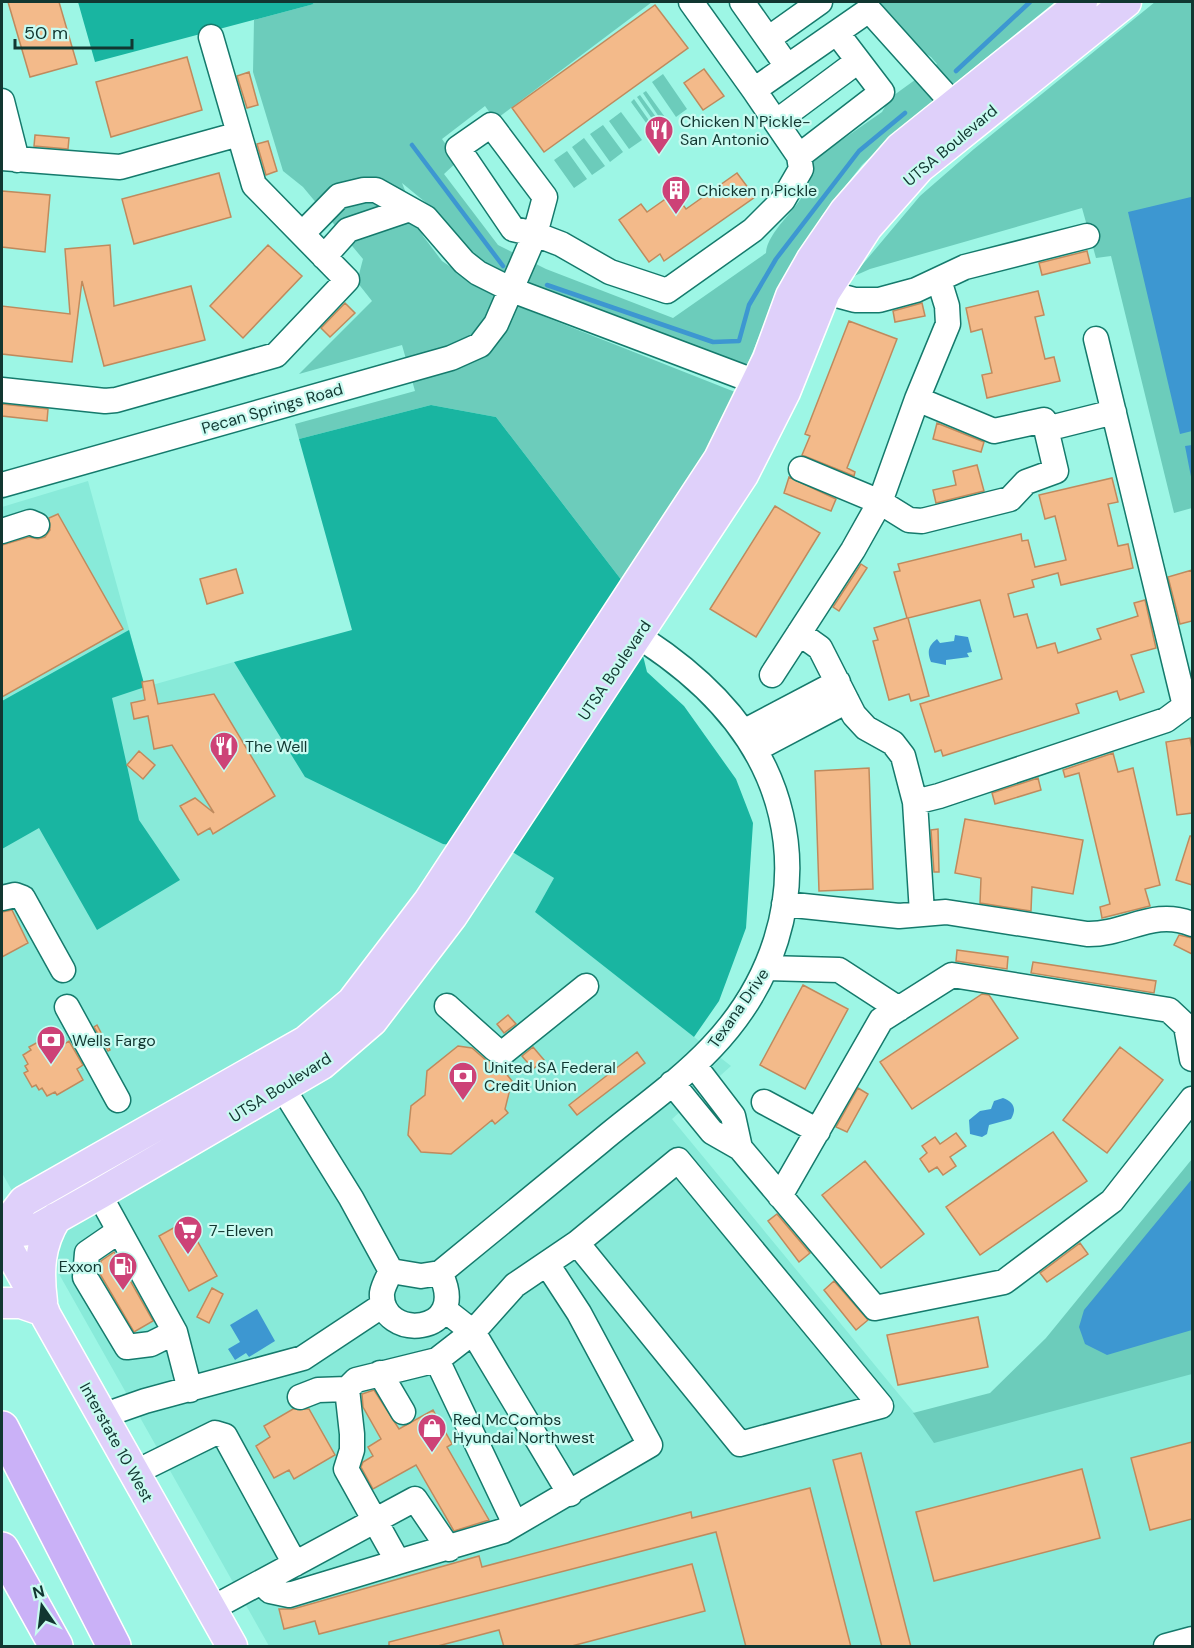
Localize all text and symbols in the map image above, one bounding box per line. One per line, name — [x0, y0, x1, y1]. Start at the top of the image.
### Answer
scale bar — [15, 12, 132, 50]
text: 50 m — [24, 21, 68, 45]
street label: UTSA Boulevard — [899, 100, 1002, 191]
place label: Chicken N Pickle- San Antonio — [680, 111, 811, 150]
restaurant icon: Chicken N Pickle- San Antonio — [643, 114, 675, 156]
building icon: Chicken n Pickle — [660, 174, 692, 216]
place label: Chicken n Pickle — [697, 180, 817, 201]
street label: Pecan Springs Road — [199, 378, 345, 439]
street label: UTSA Boulevard — [573, 616, 656, 724]
restaurant icon: The Well — [208, 730, 240, 772]
place label: The Well — [245, 736, 307, 757]
street label: Texana Drive — [703, 964, 774, 1052]
bank icon: Wells Fargo — [35, 1024, 67, 1066]
place label: Wells Fargo — [72, 1030, 156, 1051]
street label: UTSA Boulevard — [225, 1048, 335, 1127]
place label: United SA Federal Credit Union — [484, 1057, 616, 1096]
bank icon: United SA Federal Credit Union — [447, 1060, 479, 1102]
supermarket icon: 7-Eleven — [172, 1214, 204, 1256]
place label: 7-Eleven — [209, 1220, 273, 1241]
fuel station icon: Exxon — [107, 1250, 139, 1292]
place label: Exxon — [59, 1256, 102, 1277]
street label: Interstate 10 West — [75, 1379, 158, 1506]
place label: Red McCombs Hyundai Northwest — [453, 1409, 595, 1448]
shop icon: Red McCombs Hyundai Northwest — [416, 1412, 448, 1454]
north arrow — [12, 1576, 72, 1636]
text: N — [30, 1580, 47, 1604]

